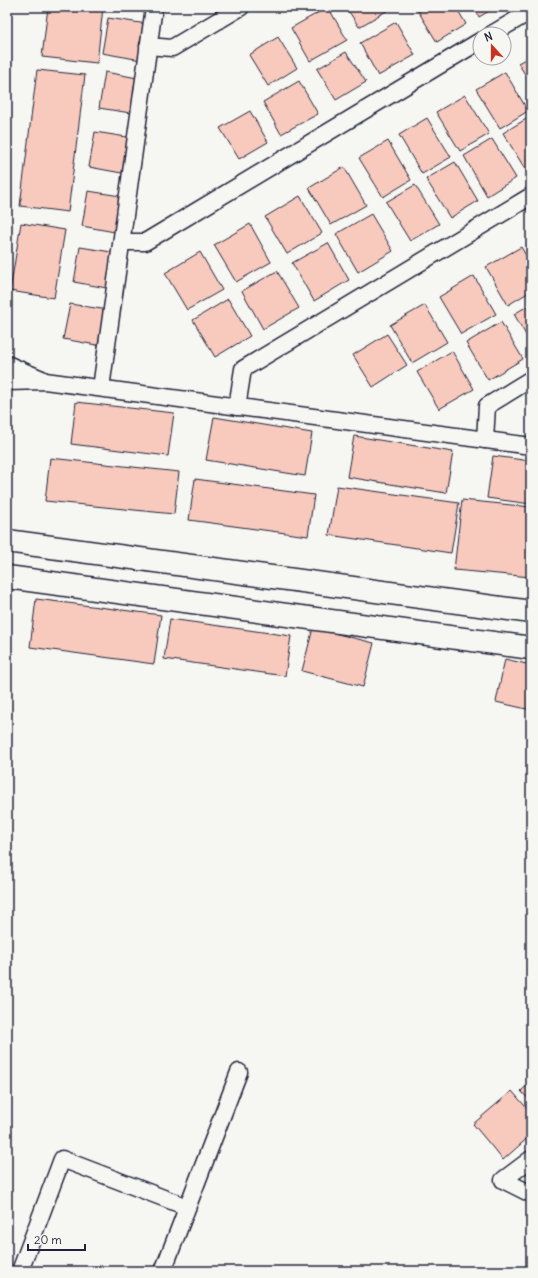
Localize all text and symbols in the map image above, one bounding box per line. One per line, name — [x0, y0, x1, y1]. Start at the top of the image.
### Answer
north arrow — [472, 26, 512, 66]
text: N — [482, 29, 494, 45]
scale bar — [28, 1226, 85, 1252]
text: 20 m — [34, 1232, 62, 1247]

